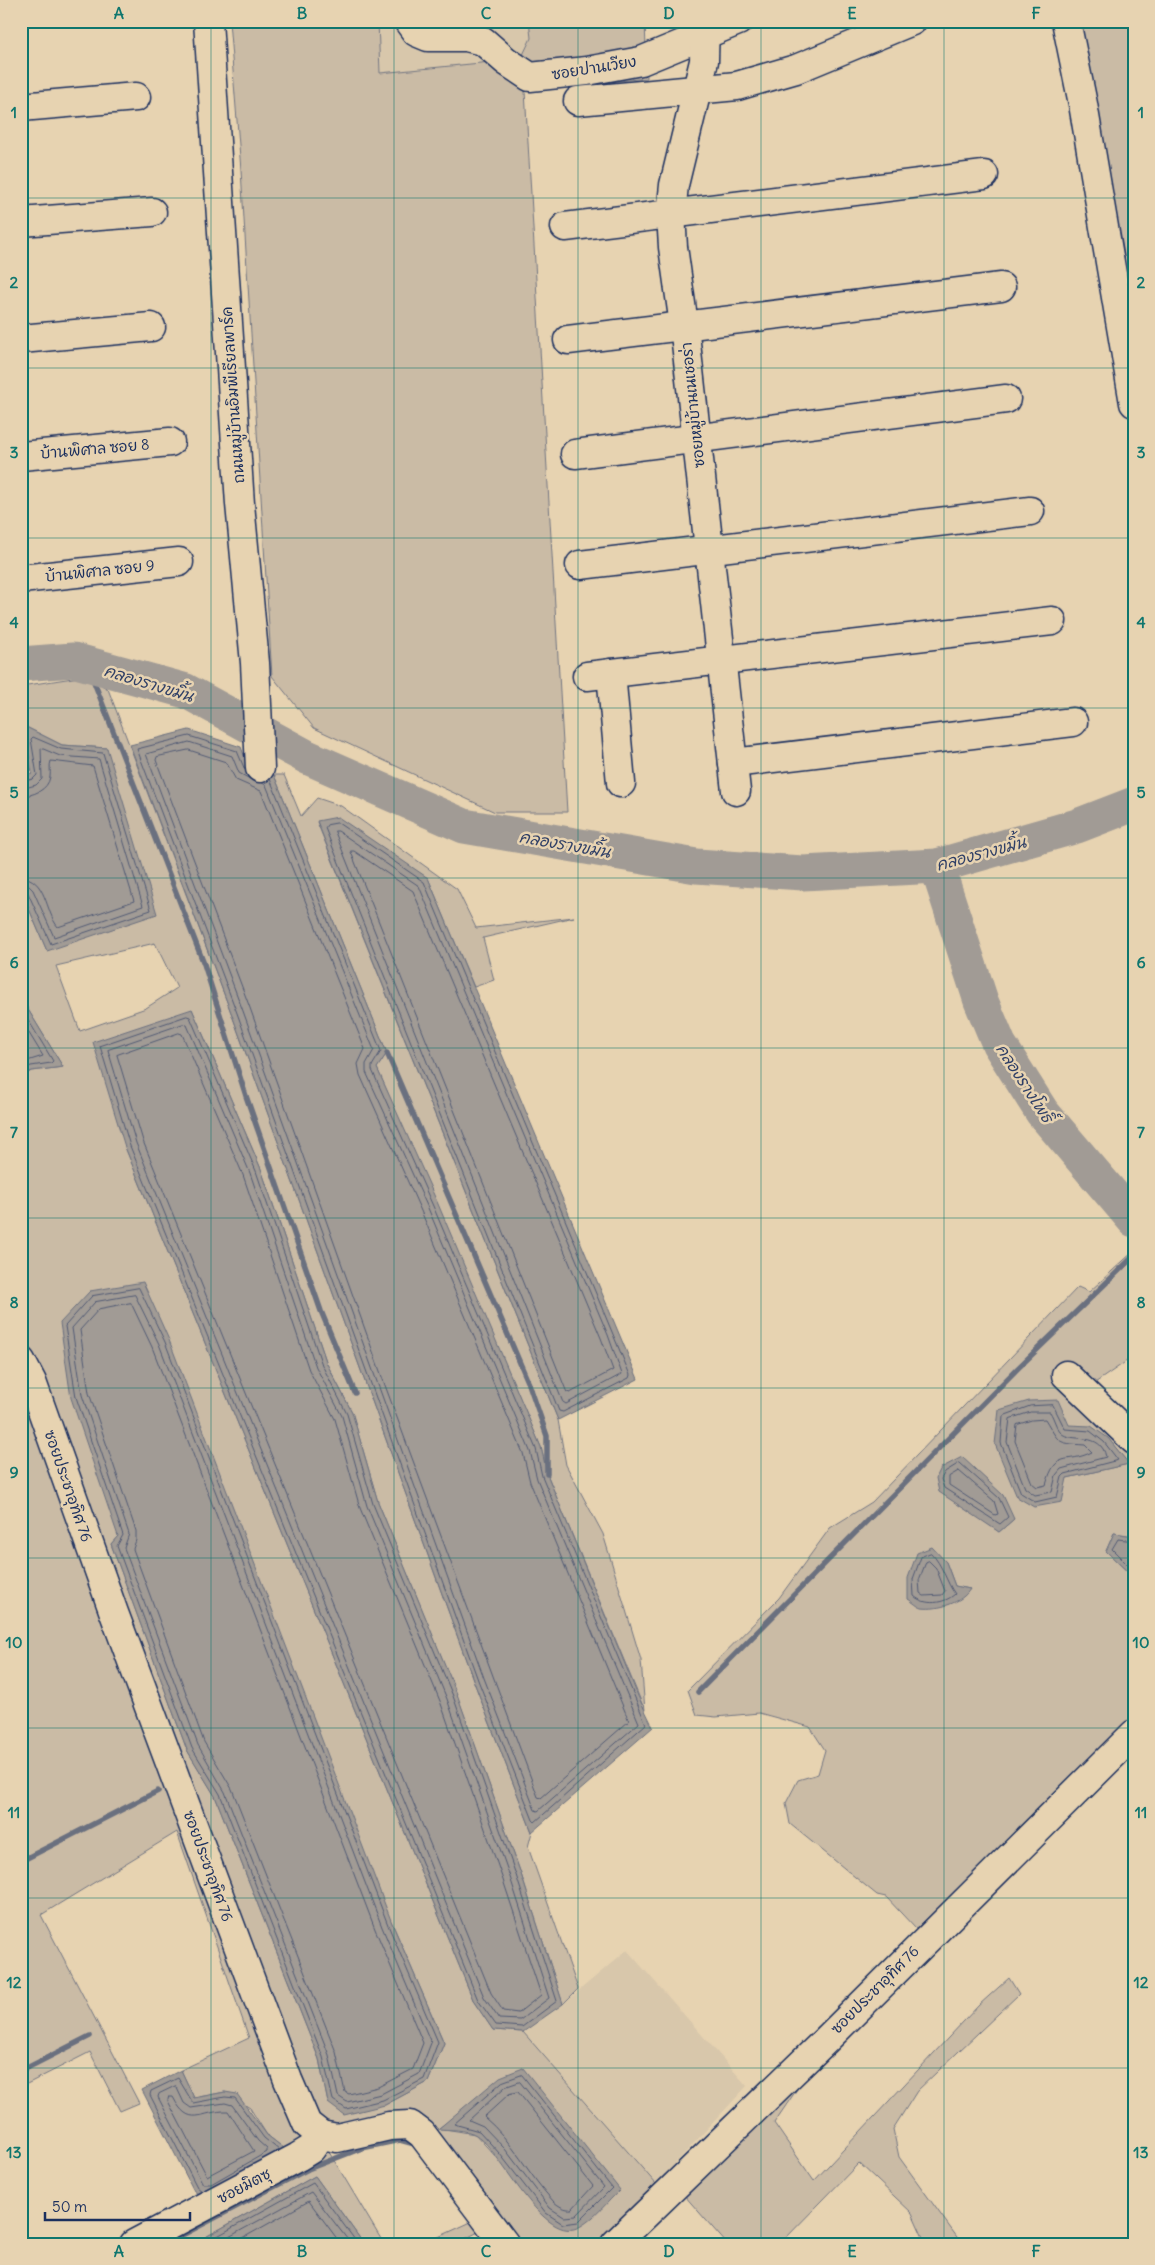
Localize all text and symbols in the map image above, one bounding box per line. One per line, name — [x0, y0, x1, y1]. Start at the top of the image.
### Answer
text: A — [114, 3, 124, 23]
text: B — [297, 3, 308, 23]
text: C — [481, 3, 492, 23]
text: D — [663, 3, 675, 23]
text: E — [847, 3, 857, 23]
text: F — [1031, 3, 1041, 23]
street label: ซอยปานเวียง — [550, 51, 638, 84]
text: 1 — [11, 102, 17, 122]
text: 1 — [1138, 102, 1144, 122]
text: 2 — [10, 272, 19, 292]
text: 2 — [1137, 272, 1146, 292]
street label: ถนนหมู่บ้านอิมพีเรียลพาร์ค — [217, 306, 250, 484]
street label: ซอยหมู่บ้านเนเชอร่า — [676, 341, 711, 469]
street label: บ้านพิศาล ซอย 8 — [40, 434, 150, 463]
text: 3 — [9, 442, 19, 462]
text: 3 — [1136, 442, 1146, 462]
street label: บ้านพิศาล ซอย 9 — [45, 555, 155, 586]
text: 4 — [9, 612, 19, 632]
text: 4 — [1136, 612, 1146, 632]
water label: คลองรางขมิ้น — [102, 657, 198, 706]
text: 5 — [9, 782, 19, 802]
text: 5 — [1136, 782, 1146, 802]
water label: คลองรางขมิ้น — [518, 823, 614, 862]
water label: คลองรางขมิ้น — [933, 828, 1029, 875]
text: 6 — [9, 952, 19, 972]
text: 6 — [1136, 952, 1146, 972]
water label: คลองรางโพธิ์ — [992, 1037, 1064, 1130]
text: 7 — [10, 1122, 18, 1142]
text: 7 — [1137, 1122, 1145, 1142]
text: 8 — [9, 1292, 19, 1312]
text: 8 — [1136, 1292, 1146, 1312]
street label: ซอยประชาอุทิศ 76 — [39, 1427, 96, 1545]
text: 9 — [9, 1462, 19, 1482]
text: 9 — [1136, 1462, 1146, 1482]
text: 10 — [6, 1632, 22, 1652]
text: 10 — [1133, 1632, 1149, 1652]
text: 11 — [8, 1802, 20, 1822]
text: 11 — [1135, 1802, 1147, 1822]
street label: ซอยประชาอุทิศ 76 — [178, 1808, 237, 1925]
street label: ซอยประชาอุทิศ 76 — [827, 1942, 924, 2039]
text: 12 — [6, 1972, 22, 1992]
text: 12 — [1133, 1972, 1149, 1992]
text: 13 — [6, 2142, 22, 2162]
text: 13 — [1133, 2142, 1149, 2162]
street label: ซอยมิตซุ — [214, 2164, 275, 2209]
scale bar — [45, 2190, 190, 2222]
text: 50 m — [52, 2197, 87, 2216]
text: A — [114, 2241, 124, 2261]
text: B — [297, 2241, 308, 2261]
text: C — [481, 2241, 492, 2261]
text: D — [663, 2241, 675, 2261]
text: E — [847, 2241, 857, 2261]
text: F — [1031, 2241, 1041, 2261]

